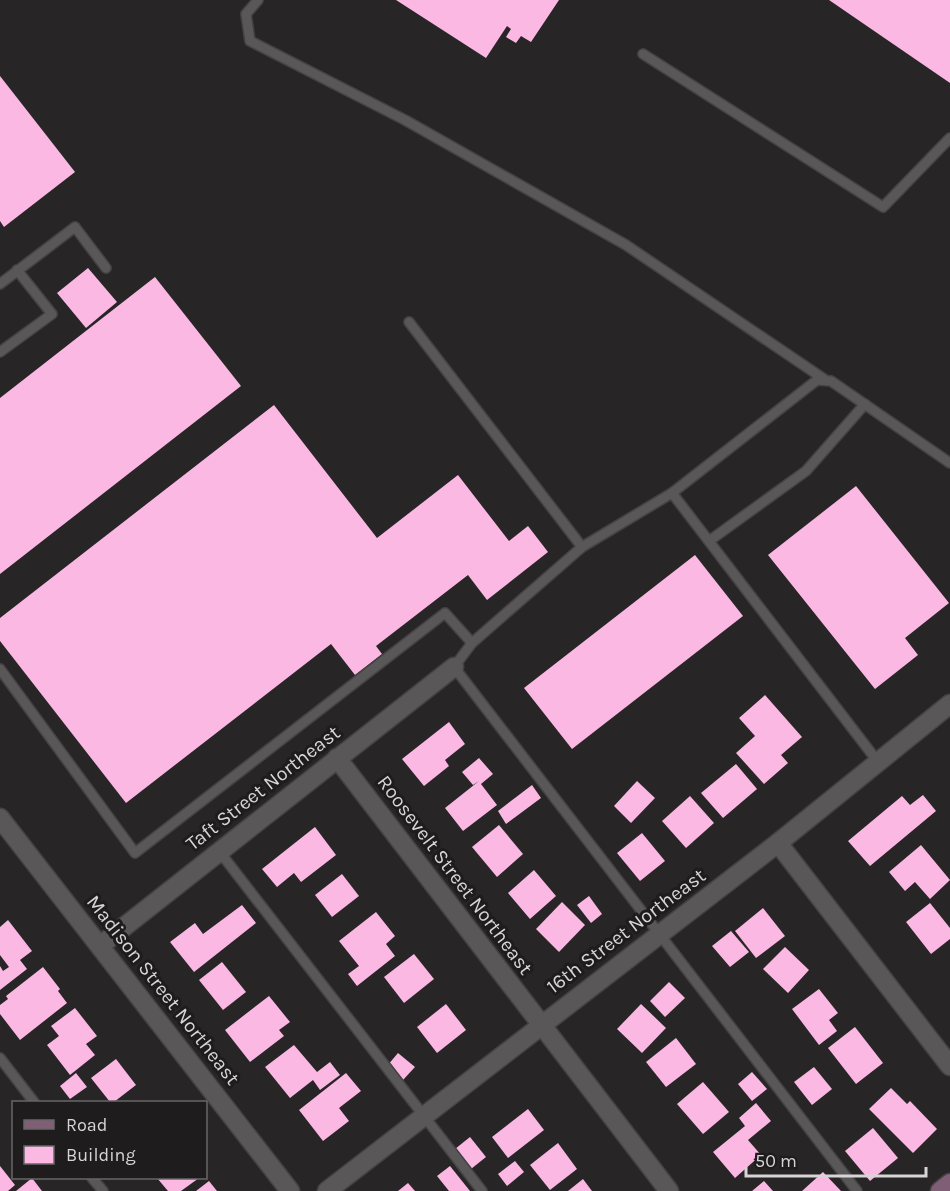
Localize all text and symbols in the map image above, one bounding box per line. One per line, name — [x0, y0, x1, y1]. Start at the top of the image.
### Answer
street label: Taft Street Northeast — [182, 721, 345, 855]
street label: Roosevelt Street Northeast — [373, 771, 538, 980]
street label: 16th Street Northeast — [542, 864, 710, 998]
street label: Madison Street Northeast — [82, 891, 245, 1090]
legend — [12, 1101, 207, 1179]
text: Road — [66, 1114, 107, 1136]
scale bar — [746, 1140, 926, 1178]
text: Building — [66, 1144, 136, 1166]
text: 50 m — [755, 1150, 797, 1172]

